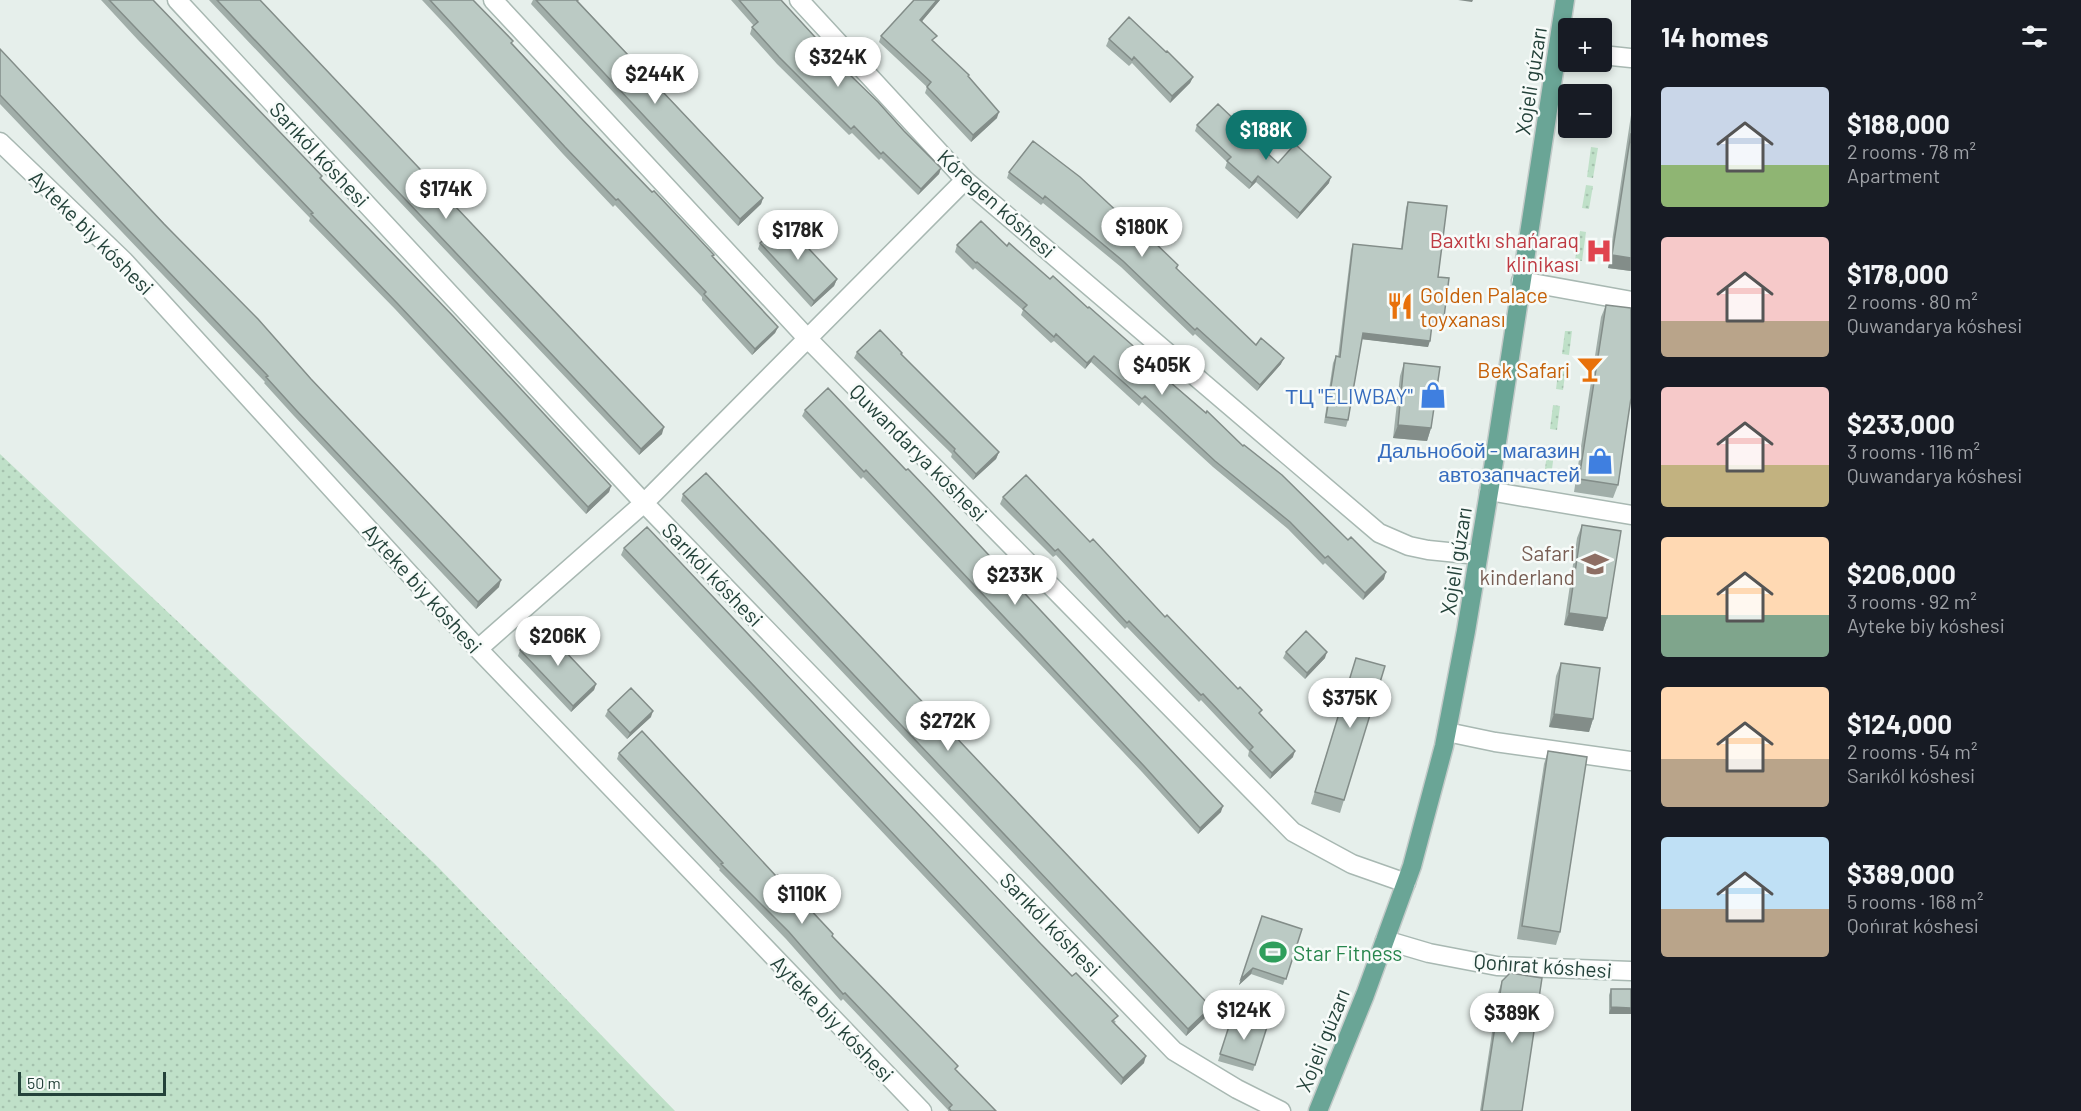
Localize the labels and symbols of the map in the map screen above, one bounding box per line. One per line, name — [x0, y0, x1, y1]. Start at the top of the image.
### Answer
street label: Xojeli gúzarı — [1509, 25, 1551, 137]
pin: $324K — [796, 37, 880, 88]
pin: $244K — [613, 54, 697, 105]
street label: Sarıkól kóshesi — [265, 96, 375, 212]
pin: $188K — [1224, 110, 1308, 161]
street label: Kóregen kóshesi — [933, 144, 1061, 262]
street label: Ayteke biy kóshesi — [25, 165, 159, 299]
pin: $174K — [404, 169, 488, 220]
pin: $180K — [1100, 207, 1184, 258]
pin: $178K — [756, 210, 840, 261]
place label: Baxıtkı shańaraq klinikası — [1430, 227, 1579, 276]
hospital icon: Baxıtkı shańaraq klinikası — [1584, 236, 1614, 266]
place label: Golden Palace toyxanası — [1420, 282, 1548, 331]
restaurant icon: Golden Palace toyxanası — [1385, 291, 1415, 321]
pin: $405K — [1120, 345, 1204, 396]
bar icon: Bek Safari — [1575, 354, 1605, 384]
place label: Bek Safari — [1477, 357, 1570, 382]
street label: Quwandarya kóshesi — [845, 378, 993, 526]
shop icon: ТЦ "ELIWBAY" — [1418, 380, 1448, 410]
place label: ТЦ "ELIWBAY" — [1285, 383, 1413, 408]
place label: Дальнобой - магазин автозапчастей — [1378, 437, 1580, 486]
shop icon: Дальнобой - магазин автозапчастей — [1585, 446, 1615, 476]
street label: Xojeli gúzarı — [1434, 505, 1476, 617]
street label: Sarıkól kóshesi — [657, 517, 769, 631]
street label: Ayteke biy kóshesi — [358, 518, 488, 658]
place label: Safari kinderland — [1479, 540, 1575, 589]
school or university icon: Safari kinderland — [1580, 549, 1610, 579]
pin: $233K — [973, 555, 1057, 606]
pin: $206K — [516, 616, 600, 667]
pin: $375K — [1308, 678, 1392, 729]
pin: $272K — [906, 701, 990, 752]
street label: Sarıkól kóshesi — [995, 867, 1107, 981]
pin: $110K — [760, 874, 844, 925]
sports icon: Star Fitness — [1258, 937, 1288, 967]
place label: Star Fitness — [1293, 940, 1402, 965]
street label: Qońırat kóshesi — [1473, 948, 1613, 982]
street label: Ayteke biy kóshesi — [766, 950, 900, 1086]
street label: Xojeli gúzarı — [1290, 985, 1354, 1095]
pin: $124K — [1202, 990, 1286, 1041]
pin: $389K — [1470, 993, 1554, 1044]
scale bar — [18, 1069, 166, 1096]

